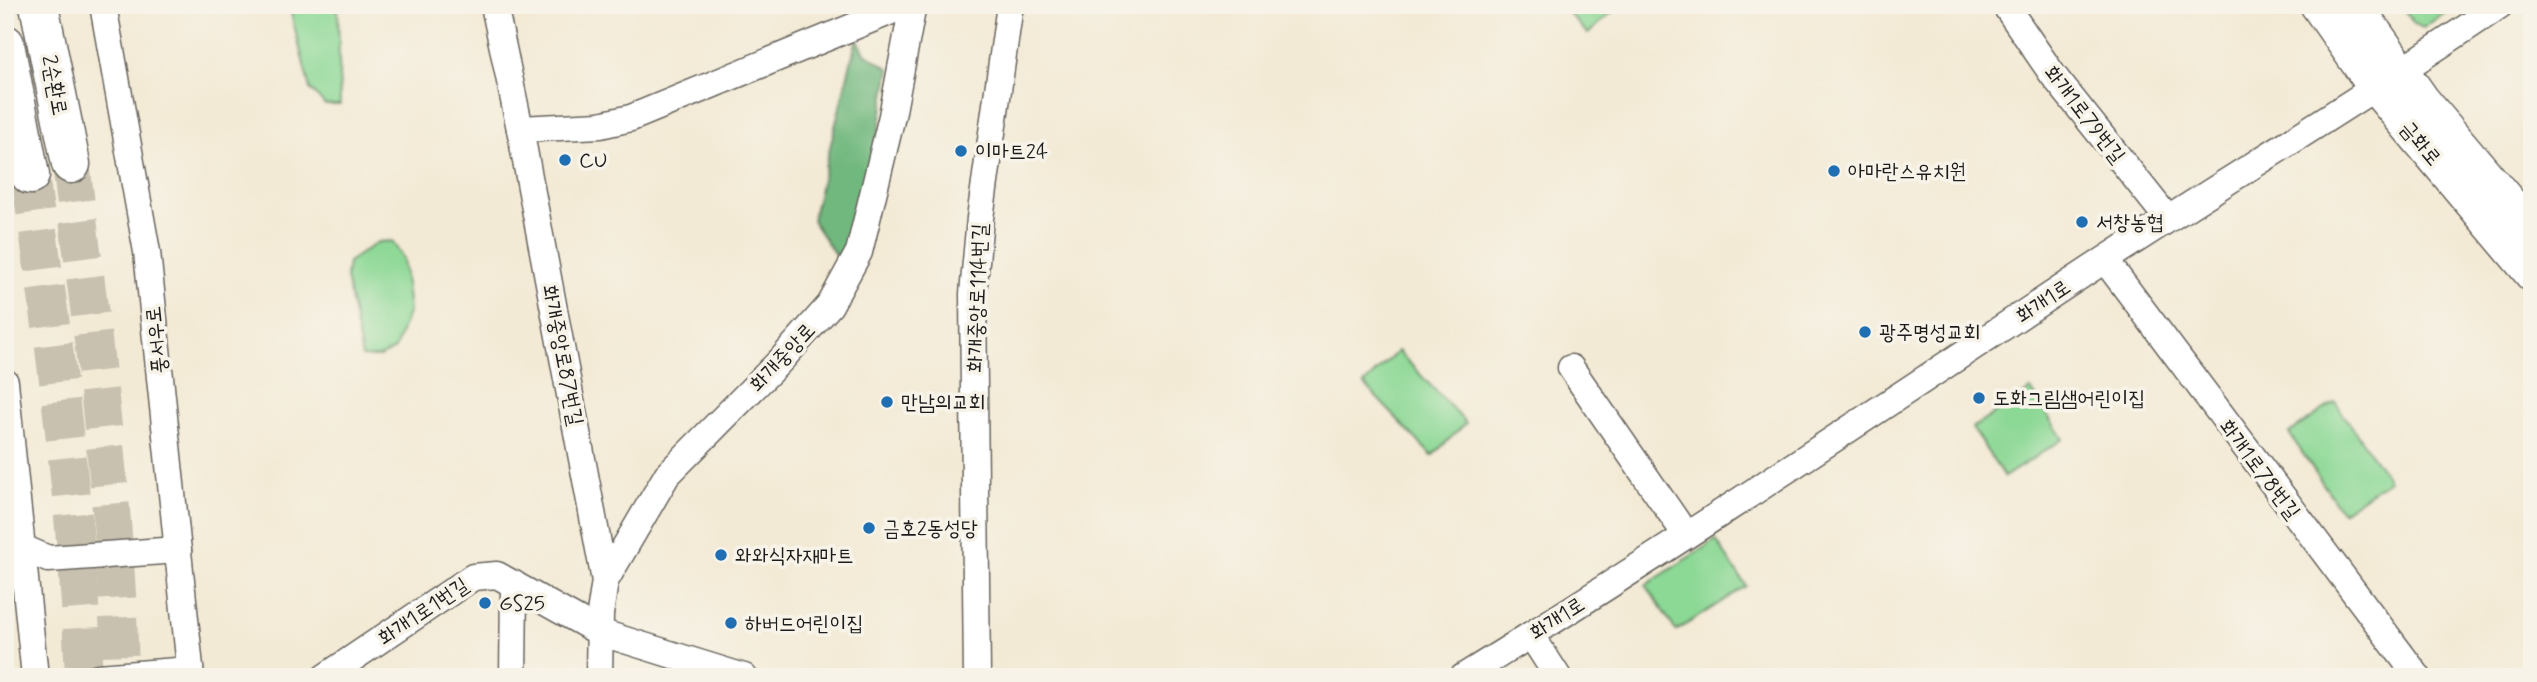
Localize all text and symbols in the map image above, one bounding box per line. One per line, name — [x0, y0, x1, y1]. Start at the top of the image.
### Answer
street label: 2순환로 — [34, 53, 74, 118]
street label: 화개1로79번길 — [2037, 60, 2131, 169]
street label: 금화로 — [2393, 115, 2447, 172]
place label: 이마트24 — [975, 138, 1048, 166]
marker: 이마트24 — [953, 143, 969, 159]
place label: CU — [579, 147, 608, 175]
marker: CU — [557, 152, 573, 168]
place label: 아마란스유치원 — [1848, 158, 1966, 186]
marker: 아마란스유치원 — [1826, 163, 1842, 179]
place label: 서창농협 — [2096, 209, 2164, 237]
marker: 서창농협 — [2074, 214, 2090, 230]
street label: 화개중앙로114번길 — [961, 223, 995, 373]
street label: 화개1로 — [2011, 273, 2076, 330]
street label: 화개중앙로87번길 — [535, 282, 589, 428]
street label: 풍서우로 — [140, 305, 174, 375]
street label: 화개중앙로 — [744, 317, 822, 398]
place label: 광주명성교회 — [1879, 319, 1980, 347]
marker: 광주명성교회 — [1857, 324, 1873, 340]
place label: 도화그림샘어린이집 — [1993, 385, 2145, 413]
place label: 만남의교회 — [901, 389, 986, 417]
marker: 도화그림샘어린이집 — [1971, 390, 1987, 406]
marker: 만남의교회 — [879, 394, 895, 410]
street label: 화개1로78번길 — [2212, 414, 2306, 525]
place label: 금호2동성당 — [883, 515, 978, 543]
marker: 금호2동성당 — [861, 520, 877, 536]
place label: 와와식자재마트 — [735, 542, 853, 570]
marker: 와와식자재마트 — [713, 547, 729, 563]
street label: 화개1로1번길 — [373, 571, 474, 652]
place label: GS25 — [499, 590, 545, 618]
street label: 화개1로 — [1525, 591, 1590, 647]
marker: GS25 — [477, 595, 493, 611]
place label: 하버드어린이집 — [745, 610, 863, 638]
marker: 하버드어린이집 — [723, 615, 739, 631]

